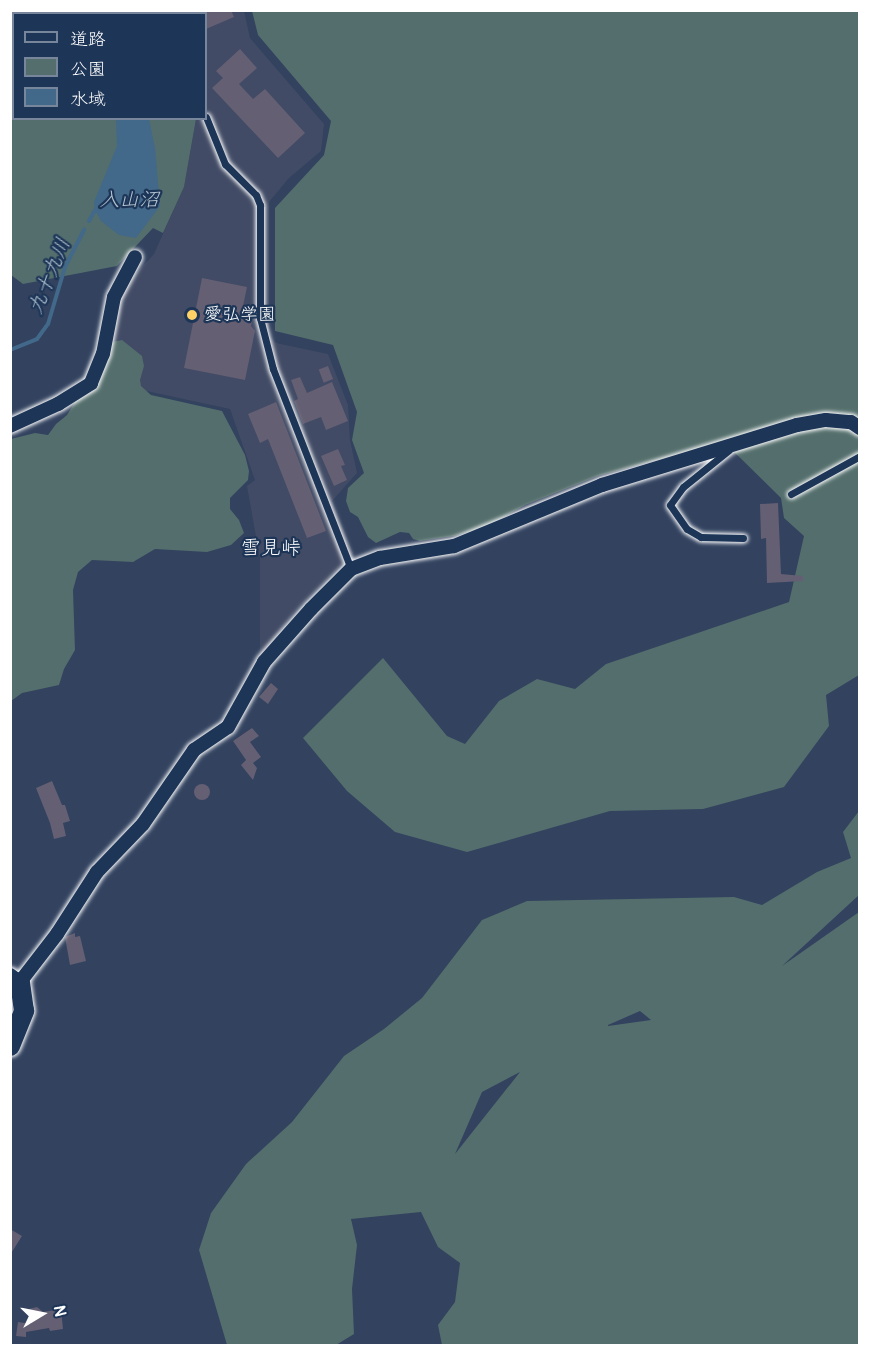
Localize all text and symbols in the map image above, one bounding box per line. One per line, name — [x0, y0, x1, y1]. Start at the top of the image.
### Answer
legend — [12, 12, 207, 120]
text: 道路 — [70, 28, 106, 51]
text: 公園 — [70, 58, 106, 81]
text: 水域 — [70, 88, 106, 111]
water label: 入山沼 — [99, 187, 159, 211]
water label: 九十九川 — [23, 234, 75, 318]
place label: 愛弘学園 — [204, 304, 276, 326]
marker: 愛弘学園 — [185, 308, 199, 322]
district label: 雪見峠 — [241, 535, 301, 559]
north arrow — [12, 1284, 72, 1344]
text: N — [49, 1304, 71, 1318]

